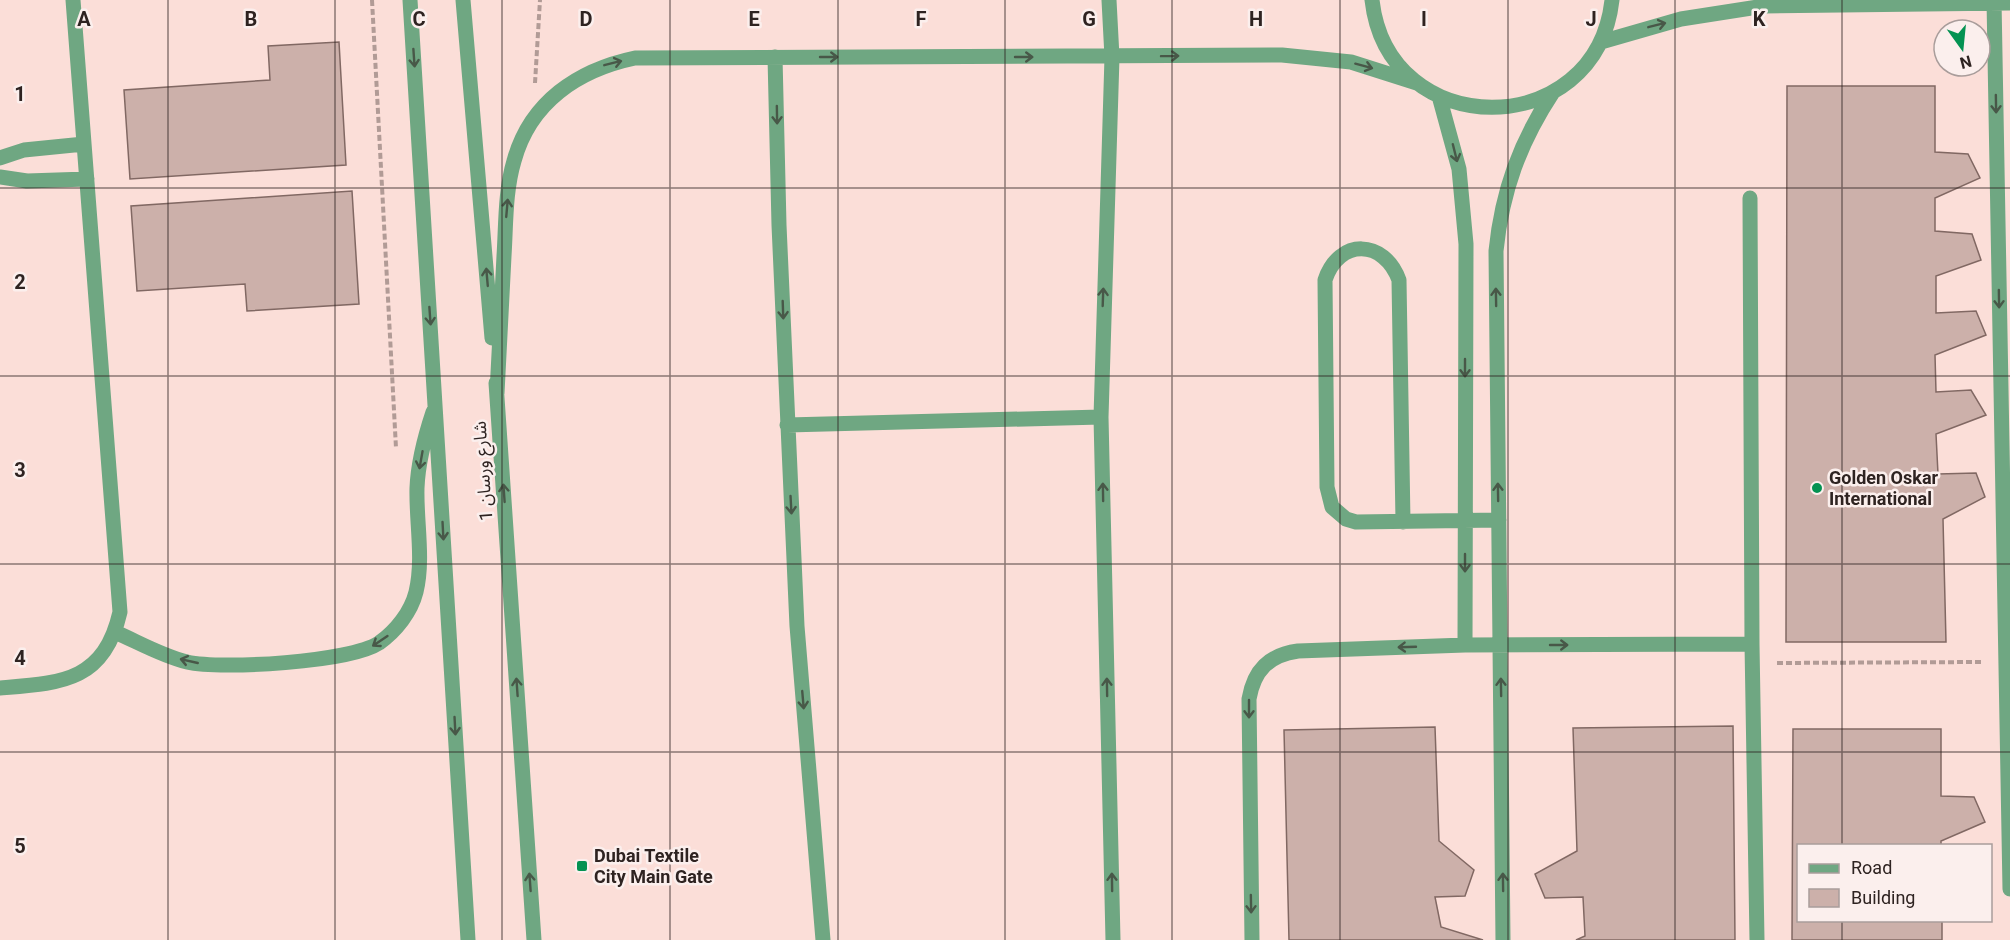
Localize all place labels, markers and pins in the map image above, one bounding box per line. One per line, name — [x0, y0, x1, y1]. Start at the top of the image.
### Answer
place label: Golden Oskar International — [1829, 467, 1939, 509]
marker: Golden Oskar International — [1810, 481, 1824, 495]
place label: Dubai Textile City Main Gate — [594, 845, 713, 887]
marker: Dubai Textile City Main Gate — [575, 859, 589, 873]

